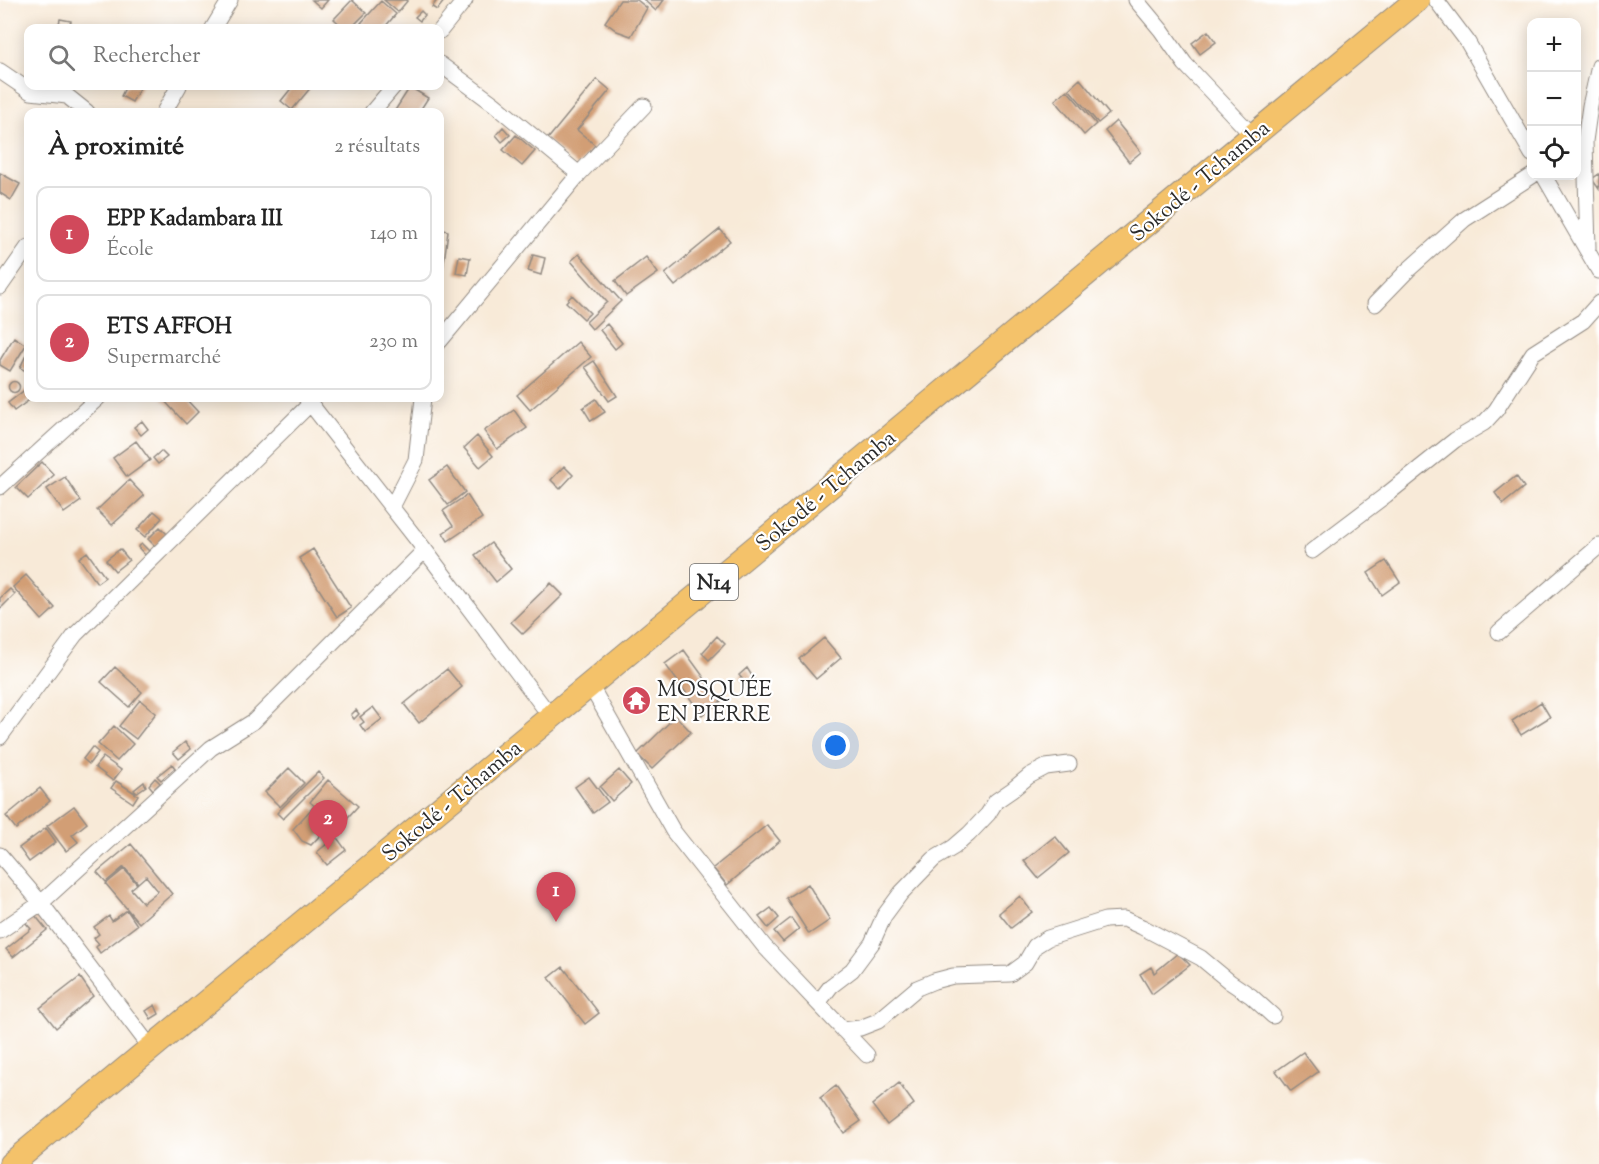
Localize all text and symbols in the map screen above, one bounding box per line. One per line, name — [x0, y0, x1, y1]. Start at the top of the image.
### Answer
map controls — [1527, 18, 1581, 180]
button: + — [1527, 18, 1581, 72]
search box — [24, 24, 444, 90]
icon: search — [45, 41, 78, 74]
text: Rechercher — [93, 41, 200, 73]
button: − — [1527, 72, 1581, 126]
street label: Sokodé - Tchamba — [1124, 114, 1278, 251]
button: locate — [1527, 126, 1581, 180]
text: À proximité — [48, 129, 184, 166]
text: 2 résultats — [334, 133, 420, 162]
text: EPP Kadambara III — [107, 204, 283, 236]
text: 1 — [66, 220, 73, 249]
text: 140 m — [370, 220, 418, 249]
text: École — [107, 236, 154, 265]
text: ETS AFFOH — [107, 312, 232, 344]
text: 2 — [65, 328, 74, 357]
text: 230 m — [369, 328, 418, 357]
text: Supermarché — [107, 344, 221, 373]
street label: Sokodé - Tchamba — [750, 424, 904, 561]
road number: N14 — [690, 564, 738, 600]
place label: MOSQUÉE EN PIERRE — [657, 674, 772, 732]
temple icon: MOSQUÉE EN PIERRE — [620, 685, 652, 717]
your location — [821, 731, 850, 760]
street label: Sokodé - Tchamba — [376, 734, 530, 871]
pin: 2 — [308, 800, 348, 850]
pin: 1 — [536, 872, 576, 922]

